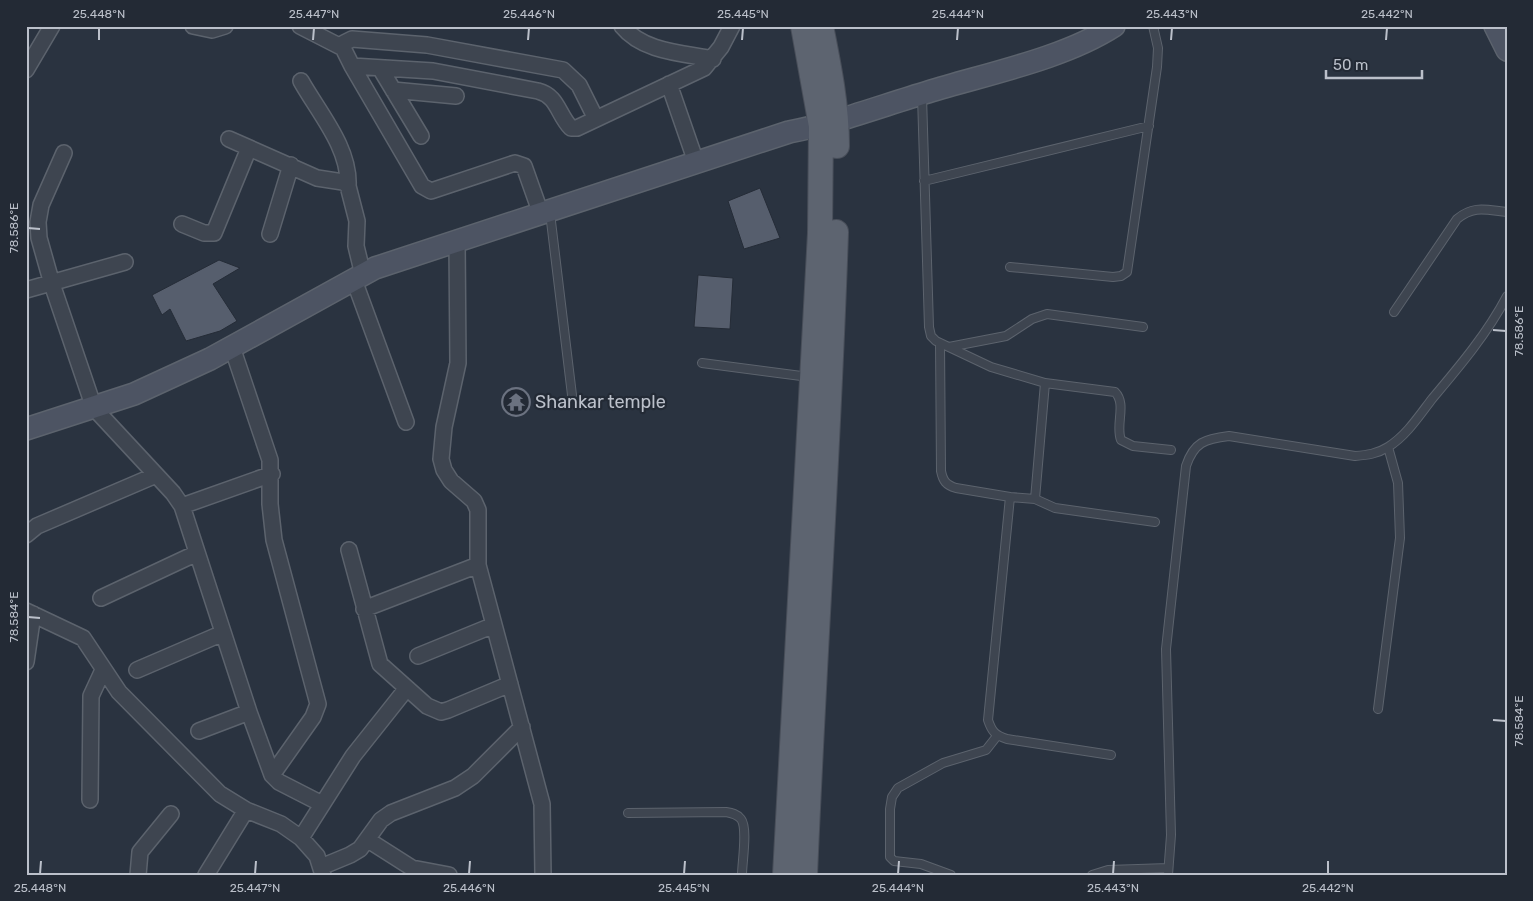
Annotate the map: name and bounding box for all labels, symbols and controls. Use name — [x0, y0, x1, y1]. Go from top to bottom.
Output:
text: 25.448°N — [73, 7, 125, 21]
text: 25.447°N — [289, 7, 339, 21]
text: 25.446°N — [503, 7, 555, 21]
text: 25.445°N — [717, 7, 769, 21]
text: 25.444°N — [932, 7, 984, 21]
text: 25.443°N — [1146, 7, 1198, 21]
text: 25.442°N — [1361, 7, 1413, 21]
scale bar — [1326, 48, 1422, 80]
text: 50 m — [1333, 56, 1368, 74]
text: 78.586°E — [7, 203, 21, 253]
text: 78.586°E — [1512, 306, 1526, 356]
temple icon: Shankar temple — [501, 387, 531, 417]
place label: Shankar temple — [535, 391, 666, 413]
text: 78.584°E — [7, 592, 21, 642]
text: 78.584°E — [1512, 696, 1526, 746]
text: 25.448°N — [14, 881, 66, 895]
text: 25.447°N — [230, 881, 280, 895]
text: 25.446°N — [443, 881, 495, 895]
text: 25.445°N — [658, 881, 710, 895]
text: 25.444°N — [872, 881, 924, 895]
text: 25.443°N — [1087, 881, 1139, 895]
text: 25.442°N — [1302, 881, 1354, 895]

